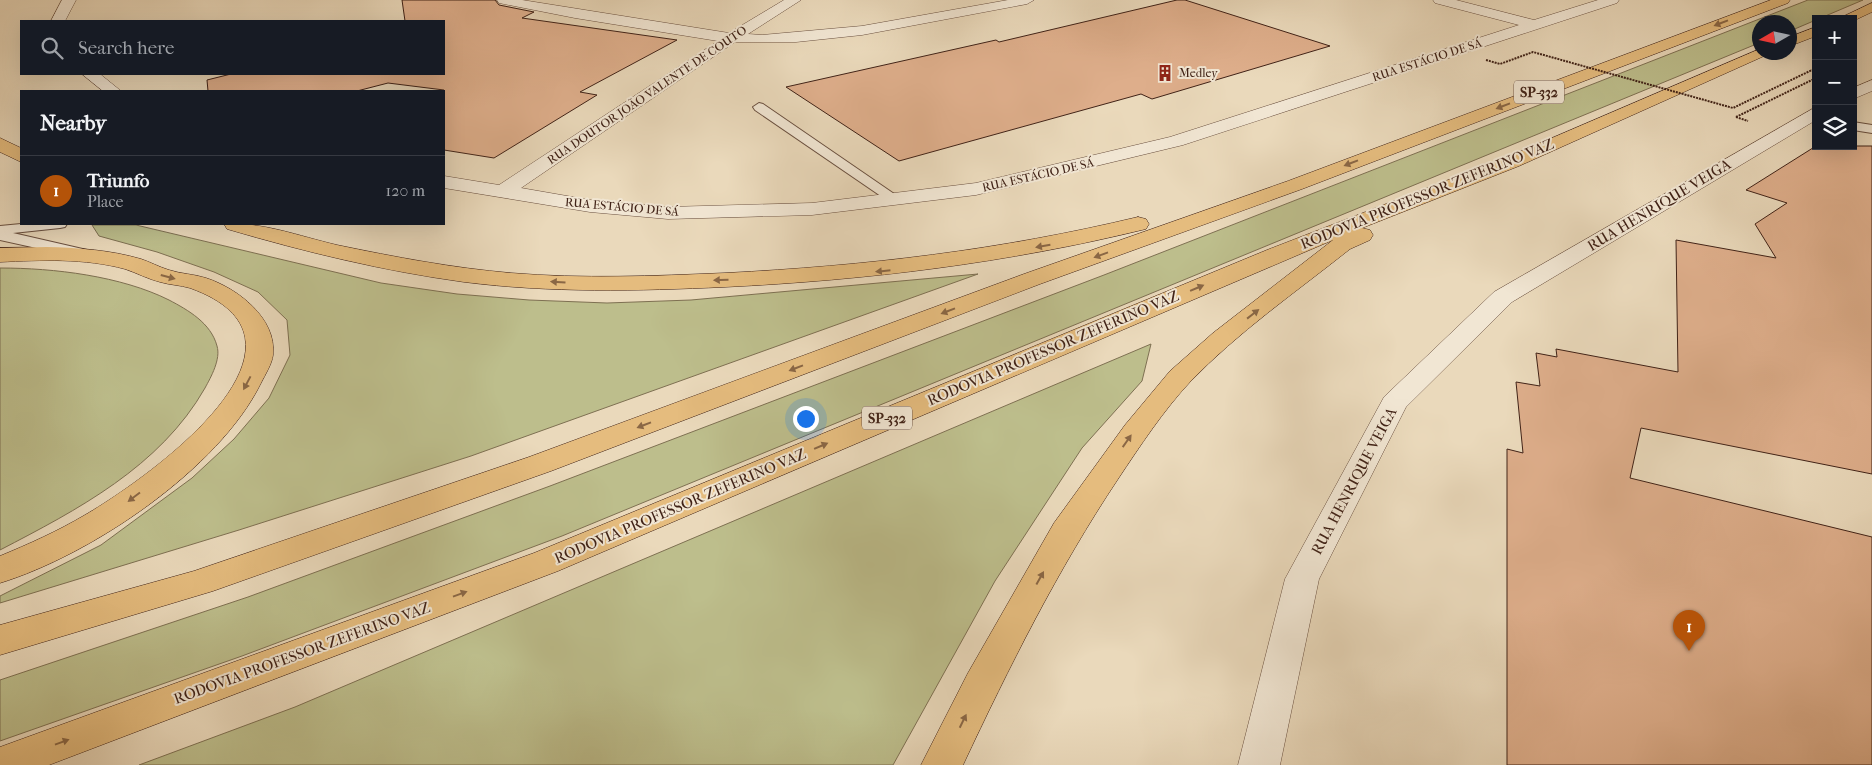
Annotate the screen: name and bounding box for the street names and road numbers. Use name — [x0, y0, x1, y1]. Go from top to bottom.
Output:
street label: RUA DOUTOR JOÃO VALENTE DE COUTO — [545, 23, 749, 167]
street label: RUA ESTÁCIO DE SÁ — [1370, 35, 1484, 84]
road number: SP-332 — [1514, 80, 1564, 104]
street label: RODOVIA PROFESSOR ZEFERINO VAZ — [1298, 135, 1556, 253]
street label: RUA ESTÁCIO DE SÁ — [980, 154, 1096, 195]
street label: RUA HENRIQUE VEIGA — [1584, 155, 1734, 255]
street label: RUA ESTÁCIO DE SÁ — [564, 194, 680, 219]
street label: RODOVIA PROFESSOR ZEFERINO VAZ — [924, 287, 1182, 409]
street label: RUA HENRIQUE VEIGA — [1307, 404, 1401, 558]
road number: SP-332 — [862, 406, 912, 429]
street label: RODOVIA PROFESSOR ZEFERINO VAZ — [551, 445, 809, 567]
street label: RODOVIA PROFESSOR ZEFERINO VAZ — [171, 598, 433, 708]

